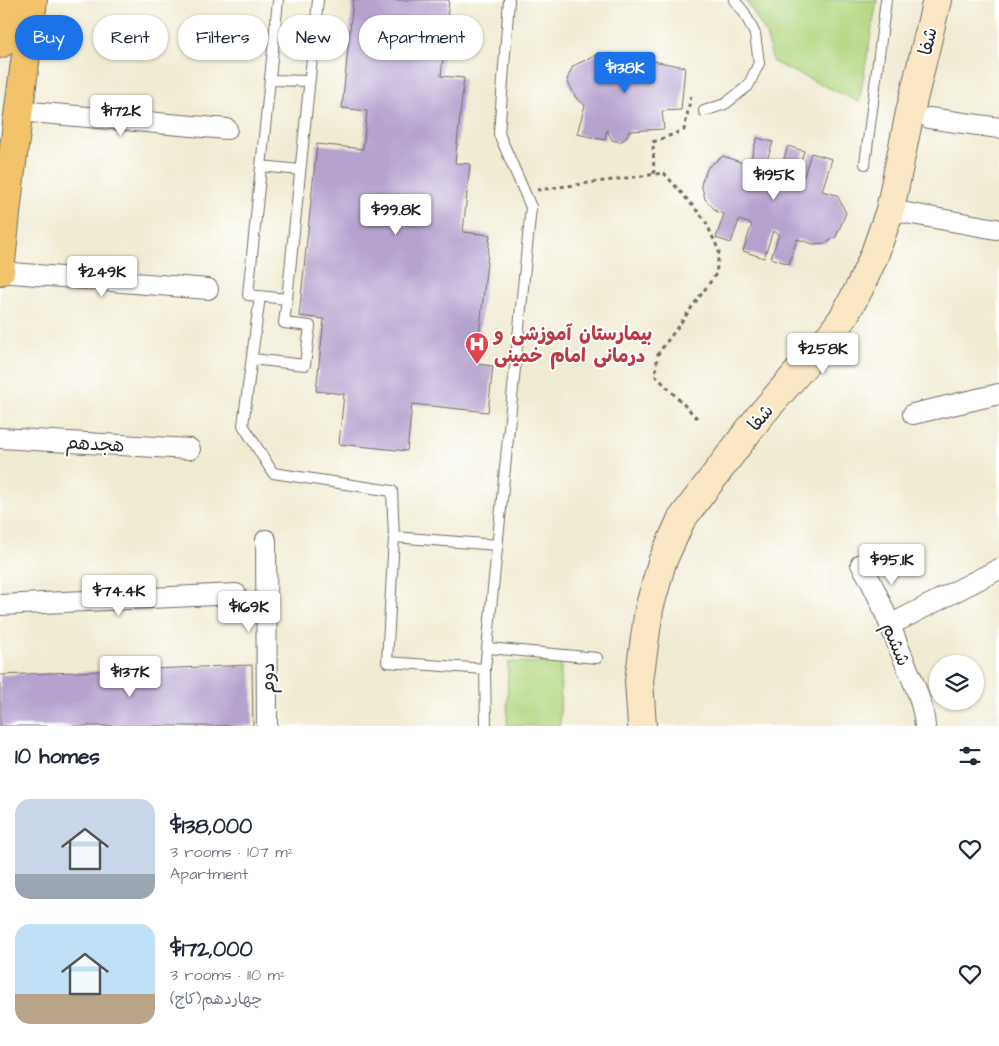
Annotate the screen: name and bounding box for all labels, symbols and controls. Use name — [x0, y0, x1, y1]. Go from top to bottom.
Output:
chip: Buy — [15, 15, 83, 60]
chip: Rent — [93, 15, 168, 60]
chip: Filters — [178, 15, 268, 60]
chip: New — [278, 15, 349, 60]
chip: Apartment — [359, 15, 483, 60]
street label: شفا — [912, 25, 945, 58]
pin: $138K — [590, 52, 660, 94]
text: $138K — [605, 57, 645, 79]
pin: $172K — [86, 94, 156, 137]
text: $172K — [101, 100, 141, 122]
pin: $195K — [739, 158, 809, 201]
text: $195K — [753, 164, 795, 186]
pin: $99.8K — [355, 194, 437, 236]
text: $99.8K — [371, 199, 421, 221]
pin: $249K — [67, 256, 137, 298]
text: $249K — [78, 261, 126, 283]
place label: بیمارستان آموزشی و درمانی امام خمینی — [492, 321, 652, 370]
hospital icon: بیمارستان آموزشی و درمانی امام خمینی — [464, 331, 490, 365]
pin: $258K — [788, 332, 858, 375]
text: $258K — [798, 338, 848, 360]
street label: شفا — [742, 399, 781, 437]
street label: هجدهم — [65, 429, 125, 460]
pin: $95.1K — [851, 544, 933, 586]
text: $95.1K — [870, 549, 914, 571]
pin: $74.4K — [78, 574, 160, 617]
text: $74.4K — [93, 580, 145, 602]
pin: $169K — [214, 590, 284, 633]
text: $169K — [229, 596, 269, 618]
street label: ششم — [875, 619, 917, 670]
map controls — [929, 655, 984, 710]
button: layers — [929, 655, 984, 710]
pin: $137K — [95, 656, 165, 698]
text: $137K — [111, 661, 149, 683]
street label: دوم — [255, 663, 282, 693]
text: 10 homes — [15, 742, 100, 771]
icon: filters — [956, 742, 984, 770]
text: $138,000 — [170, 812, 252, 841]
icon: home — [55, 819, 115, 879]
icon: heart — [956, 835, 984, 863]
text: 3 rooms · 107 m² — [170, 841, 294, 863]
text: Apartment — [170, 863, 248, 885]
text: $172,000 — [170, 935, 253, 964]
icon: home — [55, 944, 115, 1004]
icon: heart — [956, 960, 984, 988]
text: 3 rooms · 110 m² — [170, 964, 286, 986]
text: چهاردهم(کاج) — [170, 988, 262, 1010]

